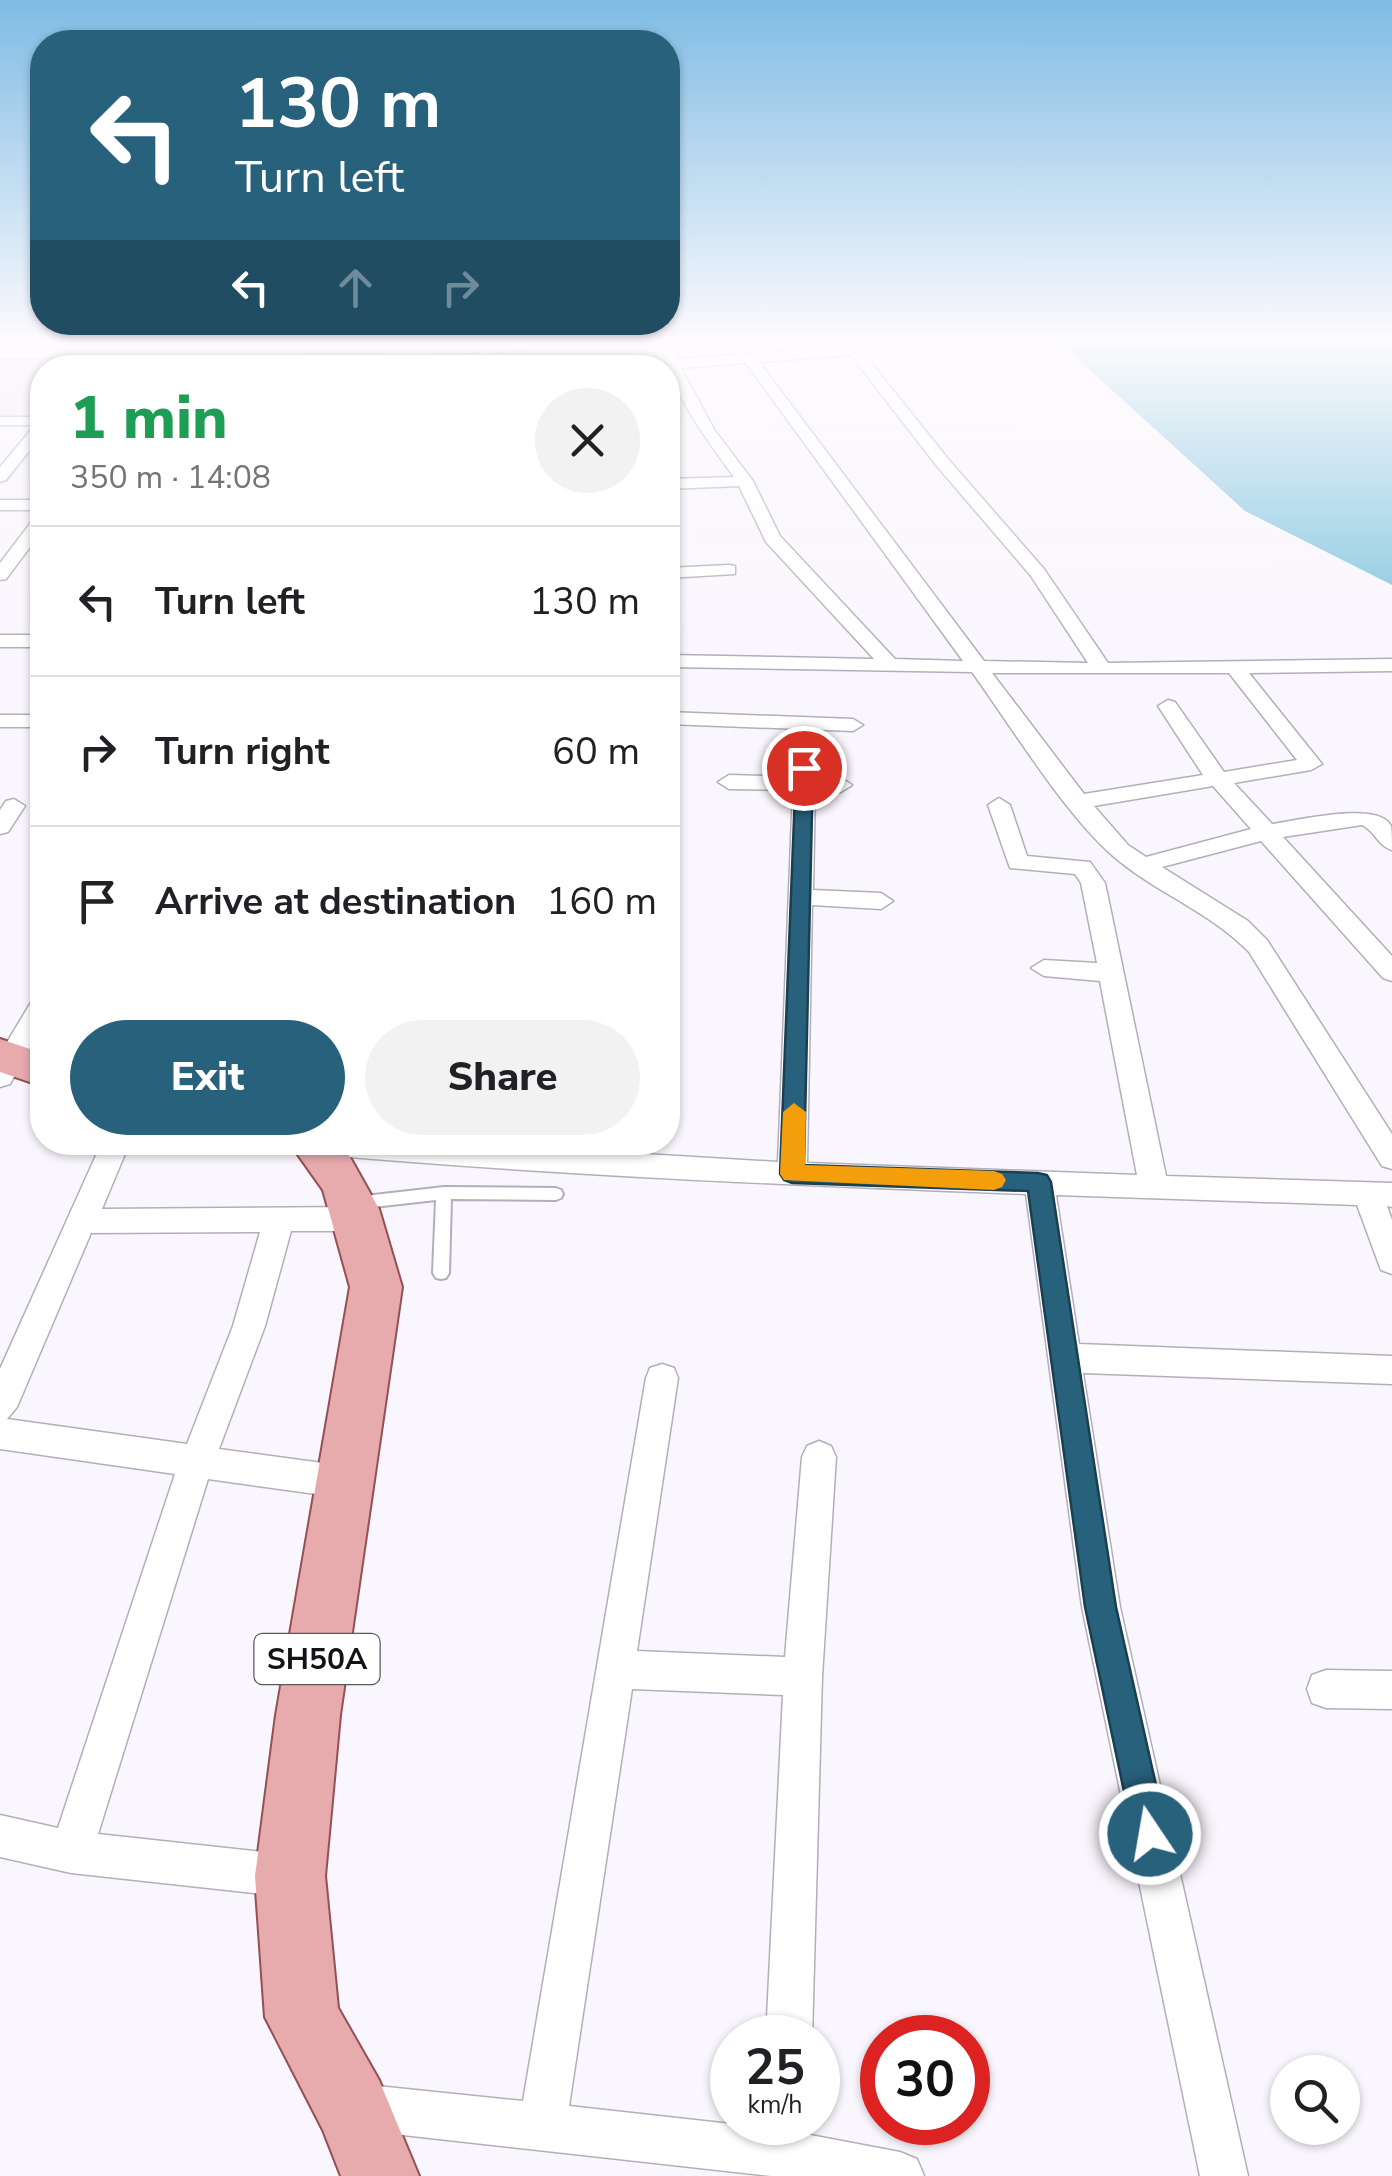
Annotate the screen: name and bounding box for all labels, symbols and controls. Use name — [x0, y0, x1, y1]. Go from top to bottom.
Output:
text: 130 m — [235, 56, 441, 152]
icon: left — [70, 70, 200, 200]
text: Turn left — [235, 147, 404, 208]
icon: left — [223, 260, 278, 315]
icon: ahead — [328, 260, 383, 315]
icon: right — [433, 260, 488, 315]
text: 1 min — [70, 377, 228, 459]
button: close — [535, 388, 640, 493]
text: 350 m · 14:08 — [70, 456, 271, 499]
icon: left — [70, 574, 125, 629]
text: Turn left — [155, 576, 305, 627]
text: 130 m — [529, 576, 640, 627]
icon: right — [70, 724, 125, 779]
text: Turn right — [155, 726, 330, 777]
text: 60 m — [552, 726, 640, 777]
pin — [762, 726, 847, 811]
icon: arrive — [777, 741, 832, 796]
icon: arrive — [70, 874, 125, 929]
text: Arrive at destination — [155, 876, 516, 927]
text: 160 m — [546, 876, 657, 927]
button: Exit — [70, 1020, 345, 1135]
button: Share — [365, 1020, 640, 1135]
road number: SH50A — [254, 1634, 380, 1684]
position arrow — [1098, 1782, 1202, 1886]
speed limit sign: 30 — [860, 2015, 990, 2145]
text: 25 — [745, 2033, 805, 2102]
map controls — [1270, 2055, 1360, 2145]
button: search — [1270, 2055, 1360, 2145]
text: km/h — [747, 2088, 803, 2122]

